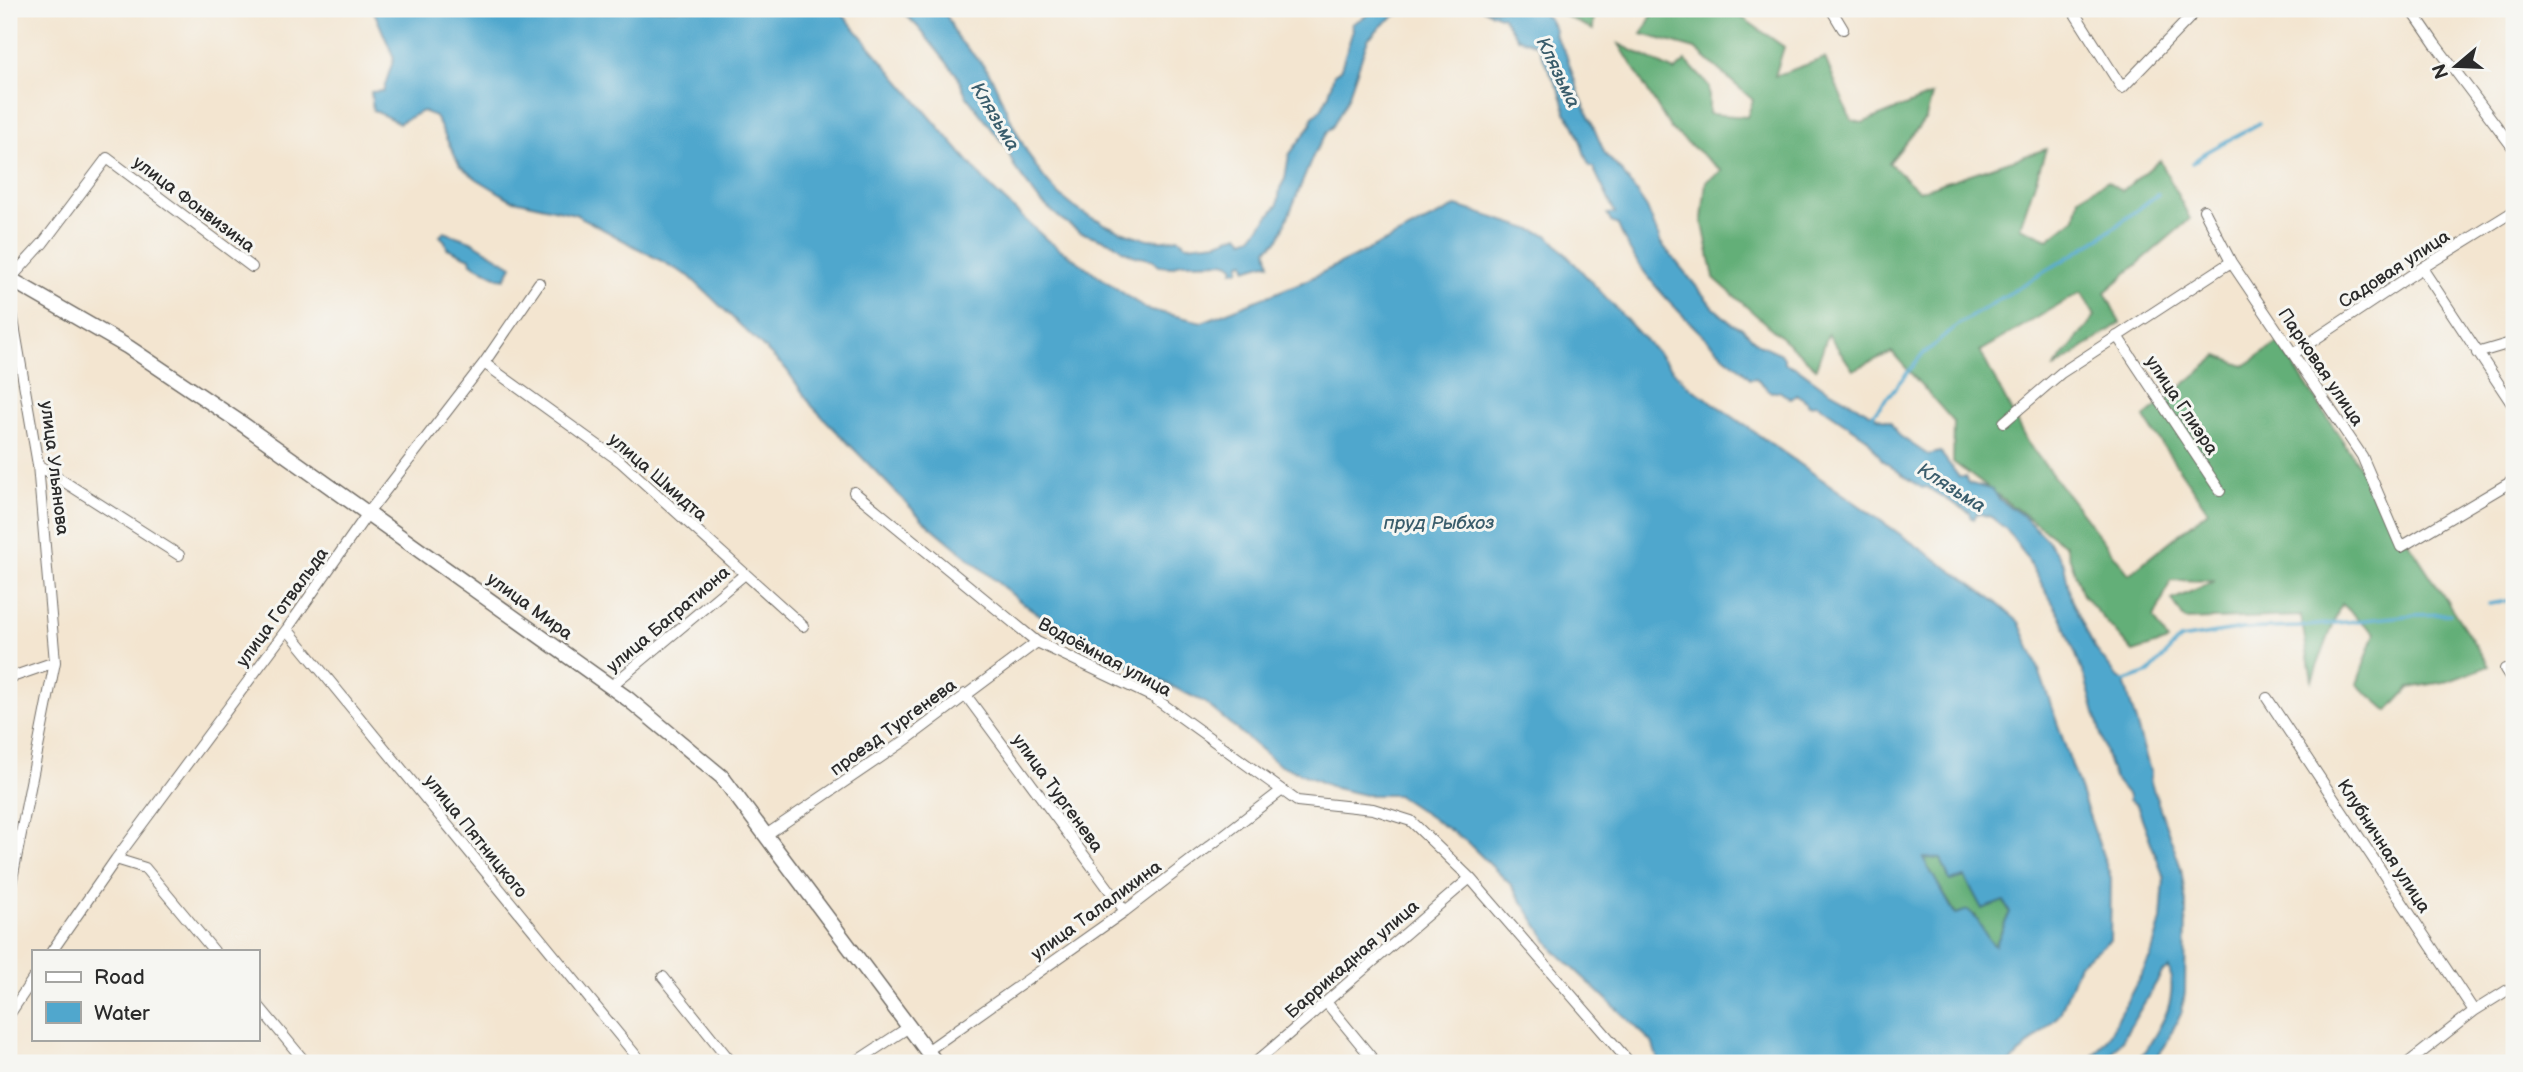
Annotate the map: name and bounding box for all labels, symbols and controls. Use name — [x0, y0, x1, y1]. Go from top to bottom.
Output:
north arrow — [2422, 32, 2492, 102]
water label: Клязьма — [1531, 33, 1585, 112]
text: N — [2428, 61, 2455, 82]
water label: Клязьма — [965, 78, 1024, 155]
street label: улица Фонвизина — [129, 152, 259, 257]
street label: Садовая улица — [2335, 226, 2454, 313]
street label: Парковая улица — [2273, 304, 2368, 431]
street label: улица Глиэра — [2141, 352, 2223, 459]
street label: улица Ульянова — [36, 400, 73, 537]
street label: улица Шмидта — [604, 429, 711, 526]
water label: Клязьма — [1913, 458, 1989, 518]
water label: пруд Рыбхоз — [1384, 512, 1494, 535]
street label: улица Готвальда — [232, 543, 333, 671]
street label: улица Багратиона — [602, 562, 734, 677]
street label: улица Мира — [483, 568, 577, 645]
street label: Водоёмная улица — [1035, 613, 1175, 702]
street label: проезд Тургенева — [826, 674, 961, 780]
street label: улица Тургенева — [1008, 730, 1108, 857]
street label: улица Пятницкого — [420, 771, 532, 902]
street label: Клубничная улица — [2333, 776, 2435, 917]
street label: улица Талалихина — [1027, 856, 1166, 965]
street label: Баррикадная улица — [1281, 896, 1424, 1023]
legend — [32, 950, 259, 1040]
text: Road — [94, 965, 145, 990]
text: Water — [94, 1001, 150, 1026]

